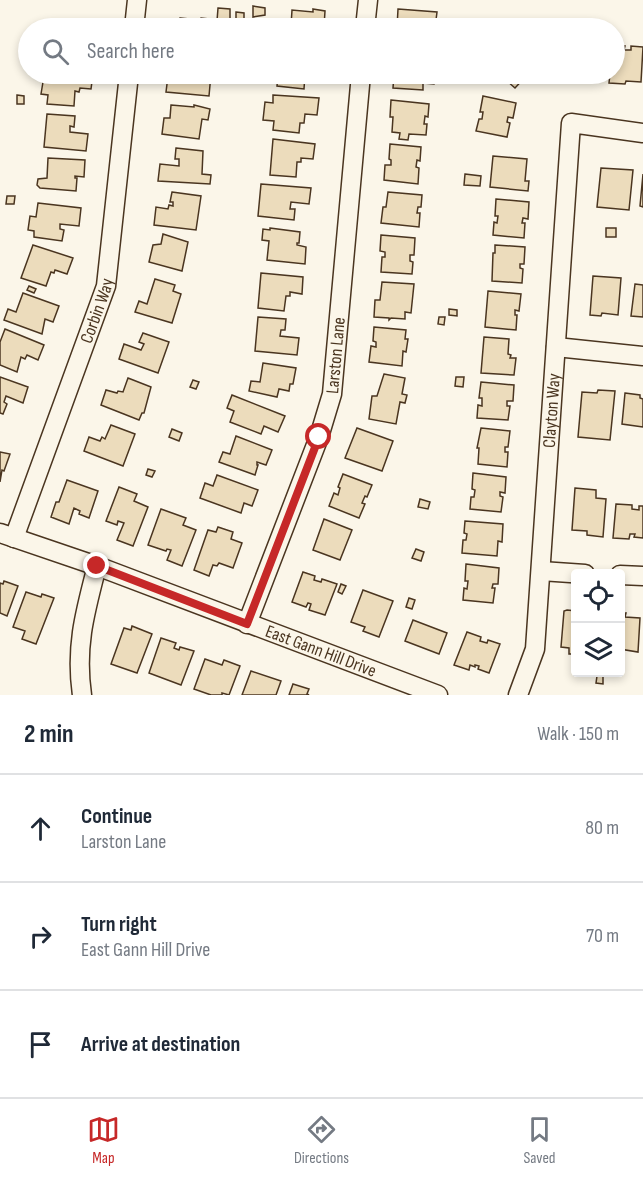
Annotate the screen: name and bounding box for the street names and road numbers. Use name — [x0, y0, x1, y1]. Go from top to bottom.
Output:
street label: Corbin Way — [76, 277, 117, 346]
street label: Larston Lane — [322, 316, 349, 395]
street label: Clayton Way — [538, 373, 564, 448]
street label: East Gann Hill Drive — [263, 620, 379, 681]

